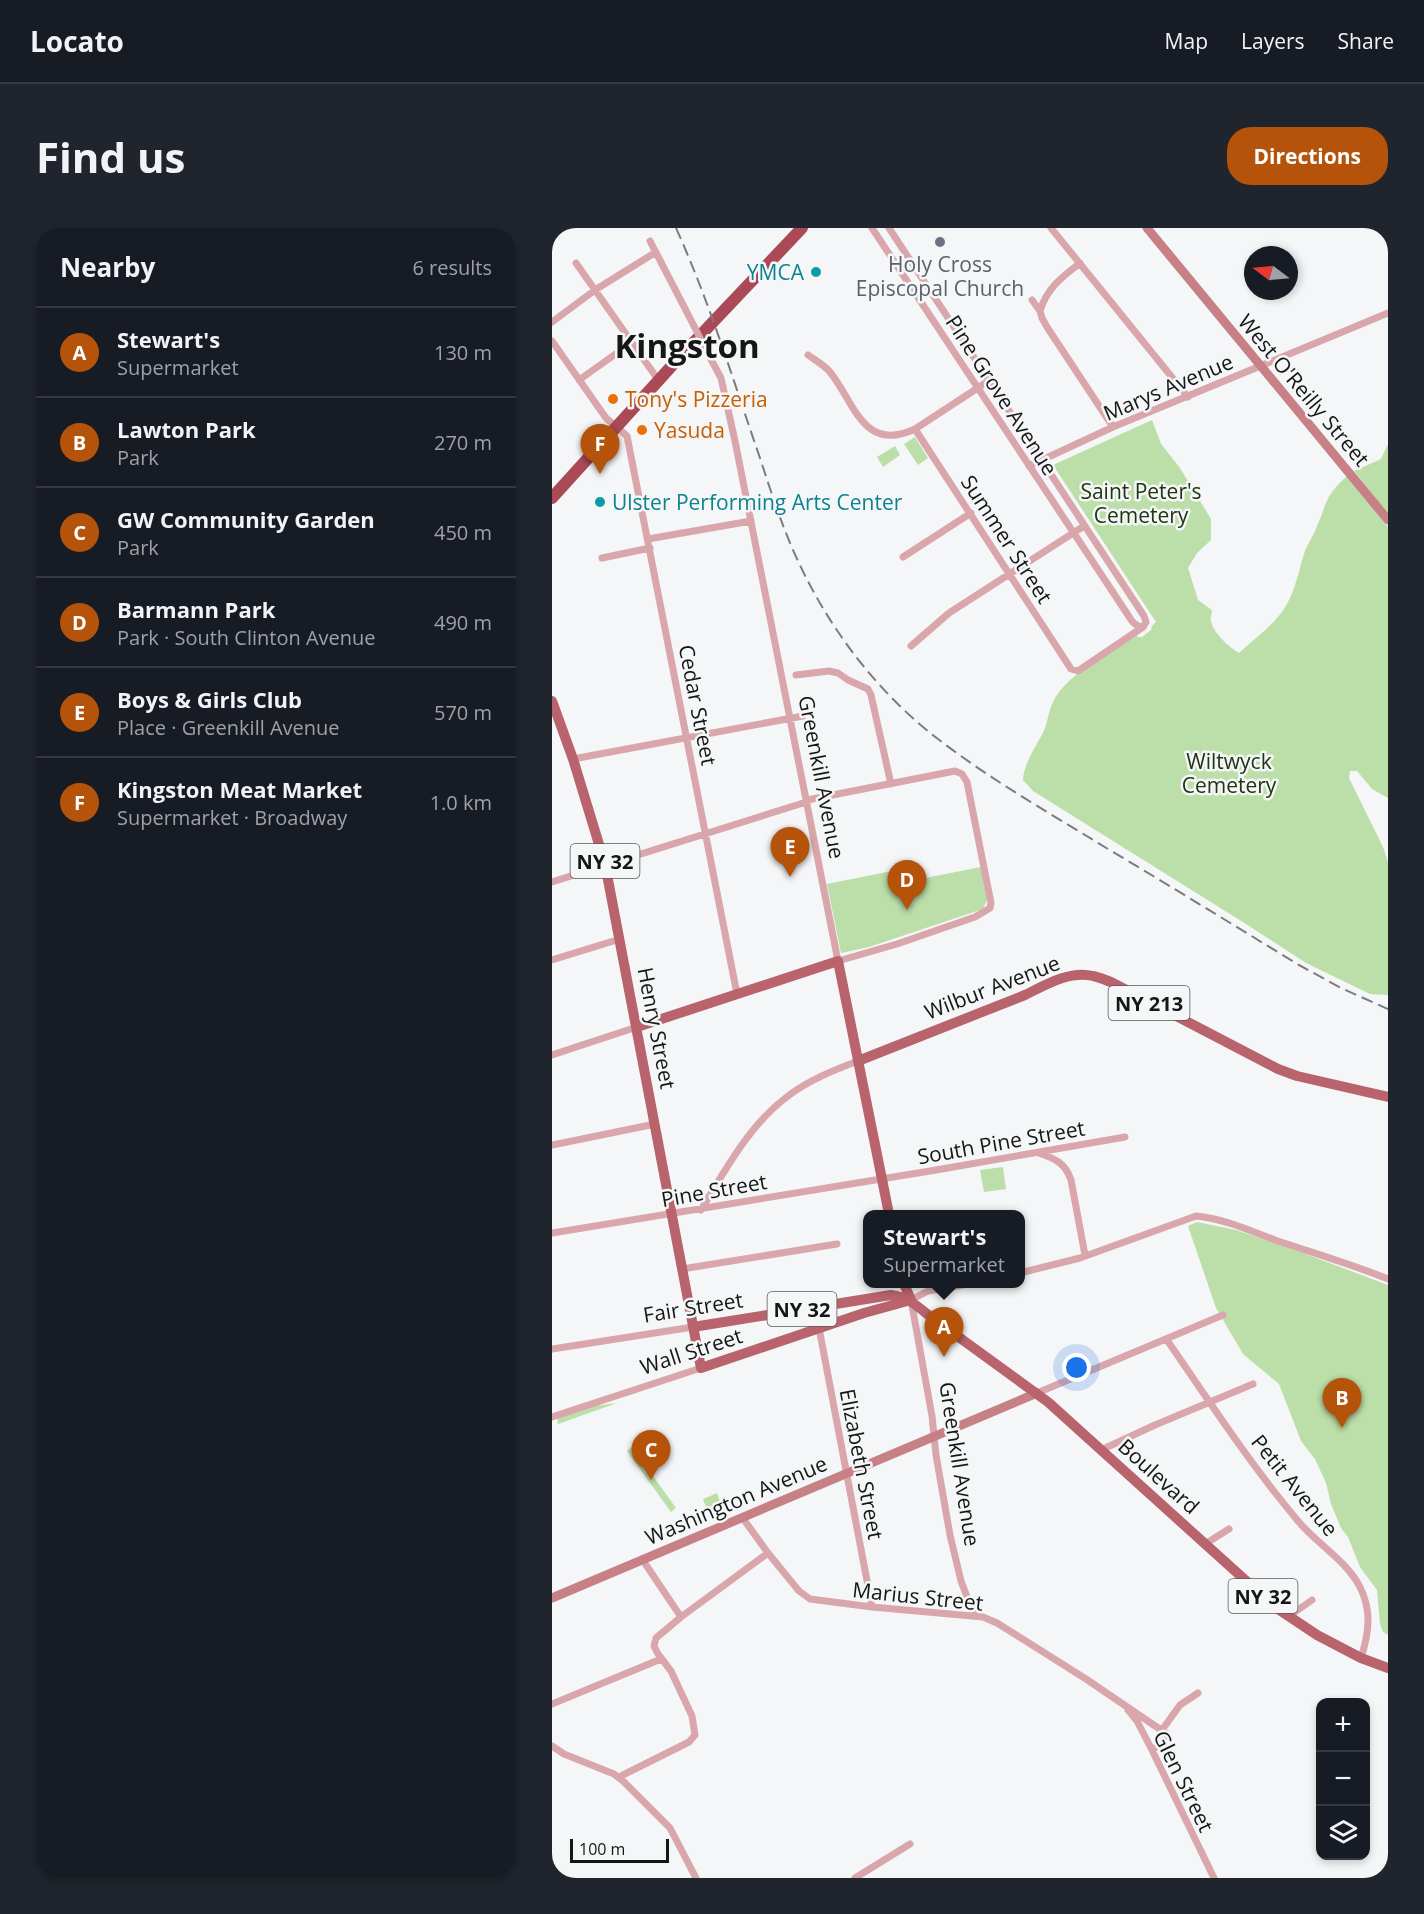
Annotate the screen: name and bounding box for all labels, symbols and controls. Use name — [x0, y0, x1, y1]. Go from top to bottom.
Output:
text: Locato — [30, 22, 124, 60]
text: Map — [1165, 27, 1208, 55]
text: Layers — [1241, 27, 1305, 55]
text: Share — [1338, 27, 1394, 55]
button: Directions — [1227, 127, 1388, 185]
text: Find us — [36, 128, 185, 185]
marker: Holy Cross Episcopal Church — [933, 235, 947, 249]
north arrow — [1244, 246, 1298, 300]
text: Nearby — [60, 249, 155, 285]
place label: Holy Cross Episcopal Church — [856, 250, 1024, 302]
text: 6 results — [412, 254, 492, 281]
place label: YMCA — [747, 258, 805, 286]
marker: YMCA — [809, 265, 823, 279]
street label: West O'Reilly Street — [1232, 308, 1376, 472]
street label: Pine Grove Avenue — [940, 310, 1064, 480]
district label: Kingston — [614, 323, 760, 368]
text: Stewart's — [117, 324, 220, 354]
text: A — [73, 339, 86, 366]
text: 130 m — [434, 339, 492, 366]
street label: Marys Avenue — [1099, 347, 1237, 427]
text: Supermarket — [117, 354, 239, 381]
place label: Tony's Pizzeria — [625, 385, 768, 413]
marker: Tony's Pizzeria — [606, 392, 620, 406]
text: Lawton Park — [117, 414, 256, 444]
place label: Yasuda — [654, 416, 725, 444]
marker: Yasuda — [635, 423, 649, 437]
pin: F — [580, 424, 620, 474]
text: B — [73, 429, 86, 456]
text: 270 m — [434, 429, 492, 456]
text: Park — [117, 444, 159, 471]
street label: Summer Street — [955, 469, 1059, 609]
park label: Saint Peter's Cemetery — [1080, 477, 1202, 529]
place label: Ulster Performing Arts Center — [612, 488, 903, 516]
marker: Ulster Performing Arts Center — [593, 495, 607, 509]
text: GW Community Garden — [117, 504, 375, 534]
text: C — [73, 519, 86, 546]
text: 450 m — [434, 519, 492, 546]
text: Park — [117, 534, 159, 561]
text: Barmann Park — [117, 594, 275, 624]
text: D — [72, 609, 87, 636]
text: 490 m — [434, 609, 492, 636]
text: Park · South Clinton Avenue — [117, 624, 376, 651]
street label: Cedar Street — [673, 642, 723, 768]
text: Boys & Girls Club — [117, 684, 302, 714]
street label: Greenkill Avenue — [792, 693, 852, 861]
text: E — [74, 699, 85, 726]
text: 570 m — [434, 699, 492, 726]
text: Place · Greenkill Avenue — [117, 714, 340, 741]
park label: Wiltwyck Cemetery — [1182, 747, 1277, 799]
text: Kingston Meat Market — [117, 774, 362, 804]
text: F — [74, 789, 85, 816]
text: 1.0 km — [430, 789, 492, 816]
text: Supermarket · Broadway — [117, 804, 347, 831]
pin: E — [770, 828, 810, 877]
road number: NY 32 — [571, 844, 640, 878]
pin: D — [888, 860, 926, 910]
street label: Wilbur Avenue — [920, 948, 1064, 1026]
street label: Henry Street — [631, 965, 683, 1091]
road number: NY 213 — [1108, 986, 1190, 1020]
street label: South Pine Street — [915, 1113, 1087, 1171]
street label: Pine Street — [659, 1167, 769, 1213]
popup — [863, 1210, 1025, 1288]
text: Stewart's — [883, 1221, 986, 1251]
text: Supermarket — [883, 1251, 1005, 1278]
street label: Fair Street — [641, 1285, 745, 1329]
road number: NY 32 — [768, 1292, 836, 1326]
pin: A — [924, 1308, 964, 1357]
street label: Wall Street — [636, 1321, 746, 1381]
your location — [1062, 1353, 1091, 1382]
pin: B — [1322, 1378, 1362, 1428]
street label: Greenkill Avenue — [933, 1380, 987, 1548]
street label: Elizabeth Street — [834, 1386, 890, 1542]
street label: Petit Avenue — [1245, 1428, 1345, 1542]
pin: C — [632, 1430, 670, 1480]
street label: Boulevard — [1113, 1432, 1205, 1520]
street label: Washington Avenue — [641, 1449, 831, 1551]
street label: Marius Street — [851, 1575, 985, 1617]
road number: NY 32 — [1228, 1579, 1298, 1613]
map controls — [1316, 1698, 1370, 1860]
button: + — [1316, 1698, 1370, 1752]
street label: Glen Street — [1147, 1726, 1221, 1836]
button: − — [1316, 1752, 1370, 1806]
button: layers — [1316, 1806, 1370, 1860]
scale bar — [570, 1836, 669, 1864]
text: 100 m — [579, 1838, 625, 1860]

